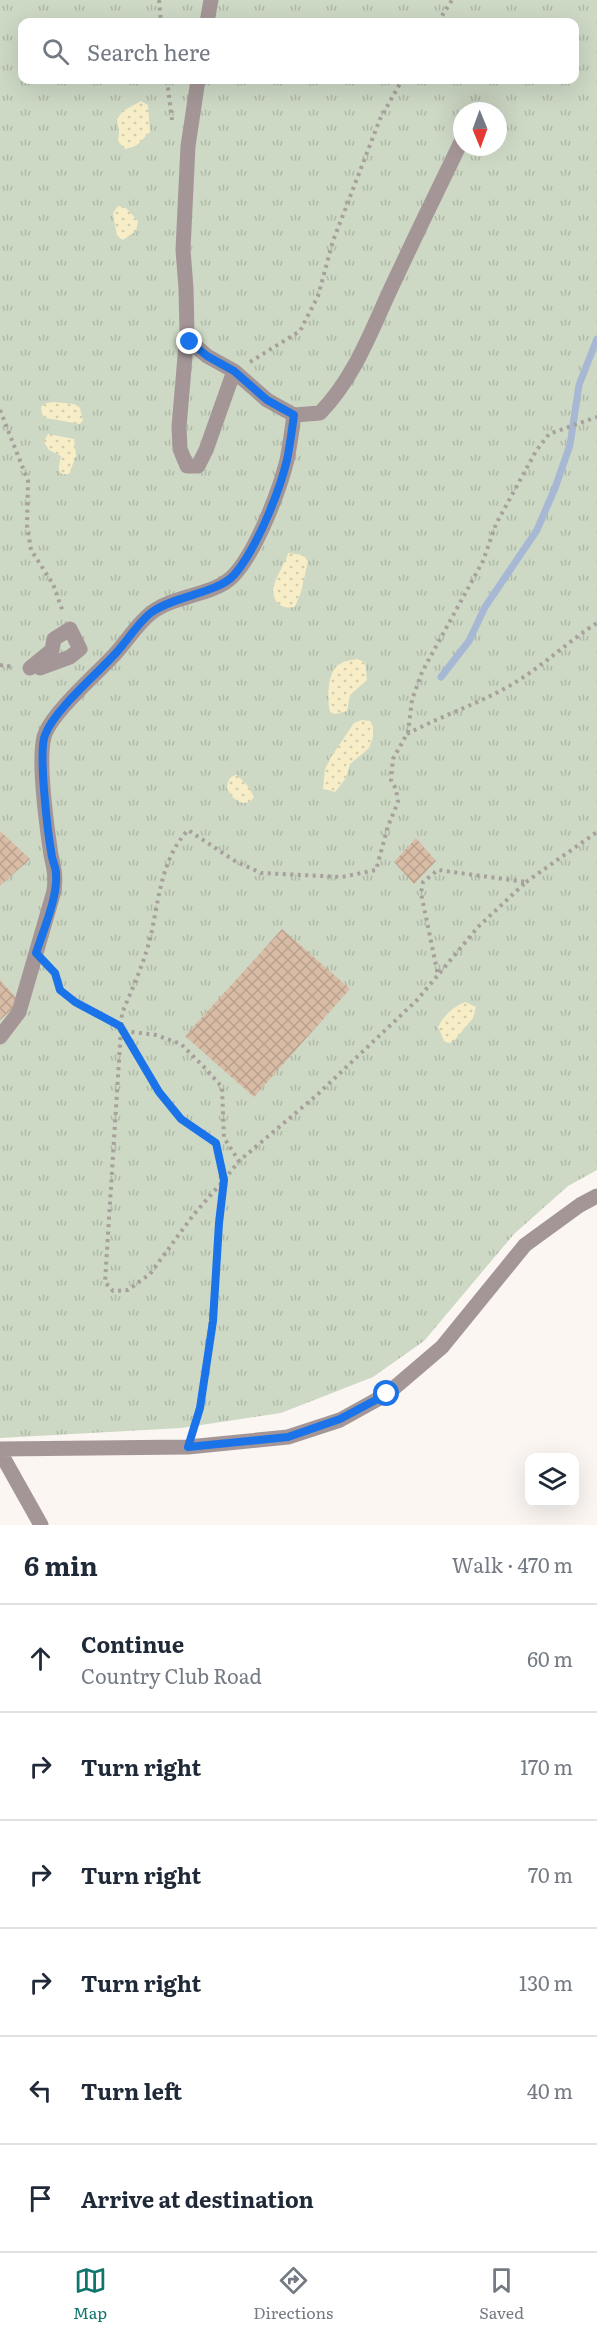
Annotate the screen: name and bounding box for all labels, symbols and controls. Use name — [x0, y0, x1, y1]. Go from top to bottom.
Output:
search box — [18, 18, 579, 84]
icon: search — [39, 35, 72, 68]
text: Search here — [87, 35, 210, 68]
north arrow — [453, 102, 507, 156]
route end — [176, 328, 202, 354]
route start — [373, 1380, 399, 1406]
map controls — [525, 1453, 579, 1507]
button: layers — [525, 1453, 579, 1507]
text: 6 min — [24, 1545, 98, 1584]
text: Walk · 470 m — [452, 1549, 573, 1579]
text: Continue — [81, 1627, 184, 1660]
icon: ahead — [24, 1642, 57, 1675]
text: 60 m — [527, 1643, 573, 1673]
text: Country Club Road — [81, 1660, 262, 1690]
icon: right — [24, 1750, 57, 1783]
text: Turn right — [81, 1750, 201, 1783]
text: 170 m — [520, 1751, 573, 1781]
icon: right — [24, 1858, 57, 1891]
text: Turn right — [81, 1858, 201, 1891]
text: 70 m — [528, 1859, 573, 1889]
icon: right — [24, 1966, 57, 1999]
text: Turn right — [81, 1966, 201, 1999]
text: 130 m — [519, 1967, 573, 1997]
icon: left — [24, 2074, 57, 2107]
text: Turn left — [81, 2074, 182, 2107]
text: 40 m — [527, 2075, 573, 2105]
icon: arrive — [24, 2182, 57, 2215]
text: Arrive at destination — [81, 2182, 314, 2215]
tab: Map — [73, 2264, 107, 2324]
tab: Directions — [253, 2264, 333, 2324]
tab: Saved — [479, 2264, 524, 2324]

